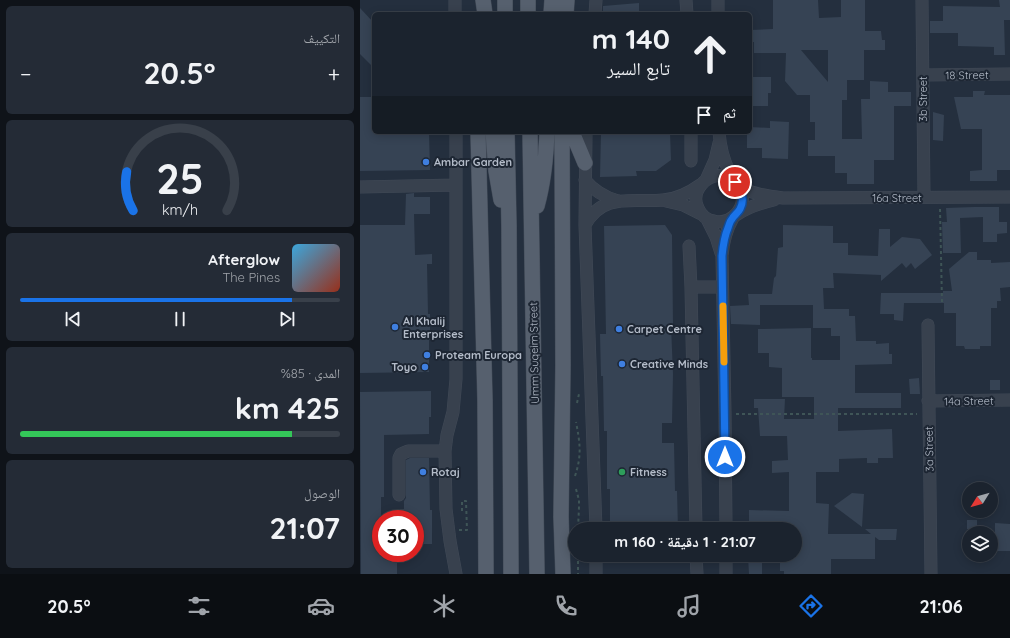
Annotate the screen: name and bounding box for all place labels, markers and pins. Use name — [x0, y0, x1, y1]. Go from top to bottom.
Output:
place label: Ambar Garden — [434, 155, 512, 169]
marker: Ambar Garden — [421, 157, 431, 167]
pin — [718, 165, 752, 199]
place label: Al Khalij Enterprises — [403, 314, 463, 341]
marker: Al Khalij Enterprises — [390, 322, 400, 332]
place label: Carpet Centre — [627, 322, 703, 336]
marker: Carpet Centre — [614, 324, 624, 334]
place label: Proteam Europa — [435, 348, 522, 362]
marker: Proteam Europa — [422, 350, 432, 360]
place label: Creative Minds — [630, 357, 708, 371]
marker: Creative Minds — [617, 359, 627, 369]
place label: Toyo — [391, 360, 417, 374]
marker: Toyo — [420, 362, 430, 372]
place label: Rotaj — [431, 465, 460, 479]
place label: Fitness — [630, 465, 667, 479]
marker: Rotaj — [418, 467, 428, 477]
marker: Fitness — [617, 467, 627, 477]

